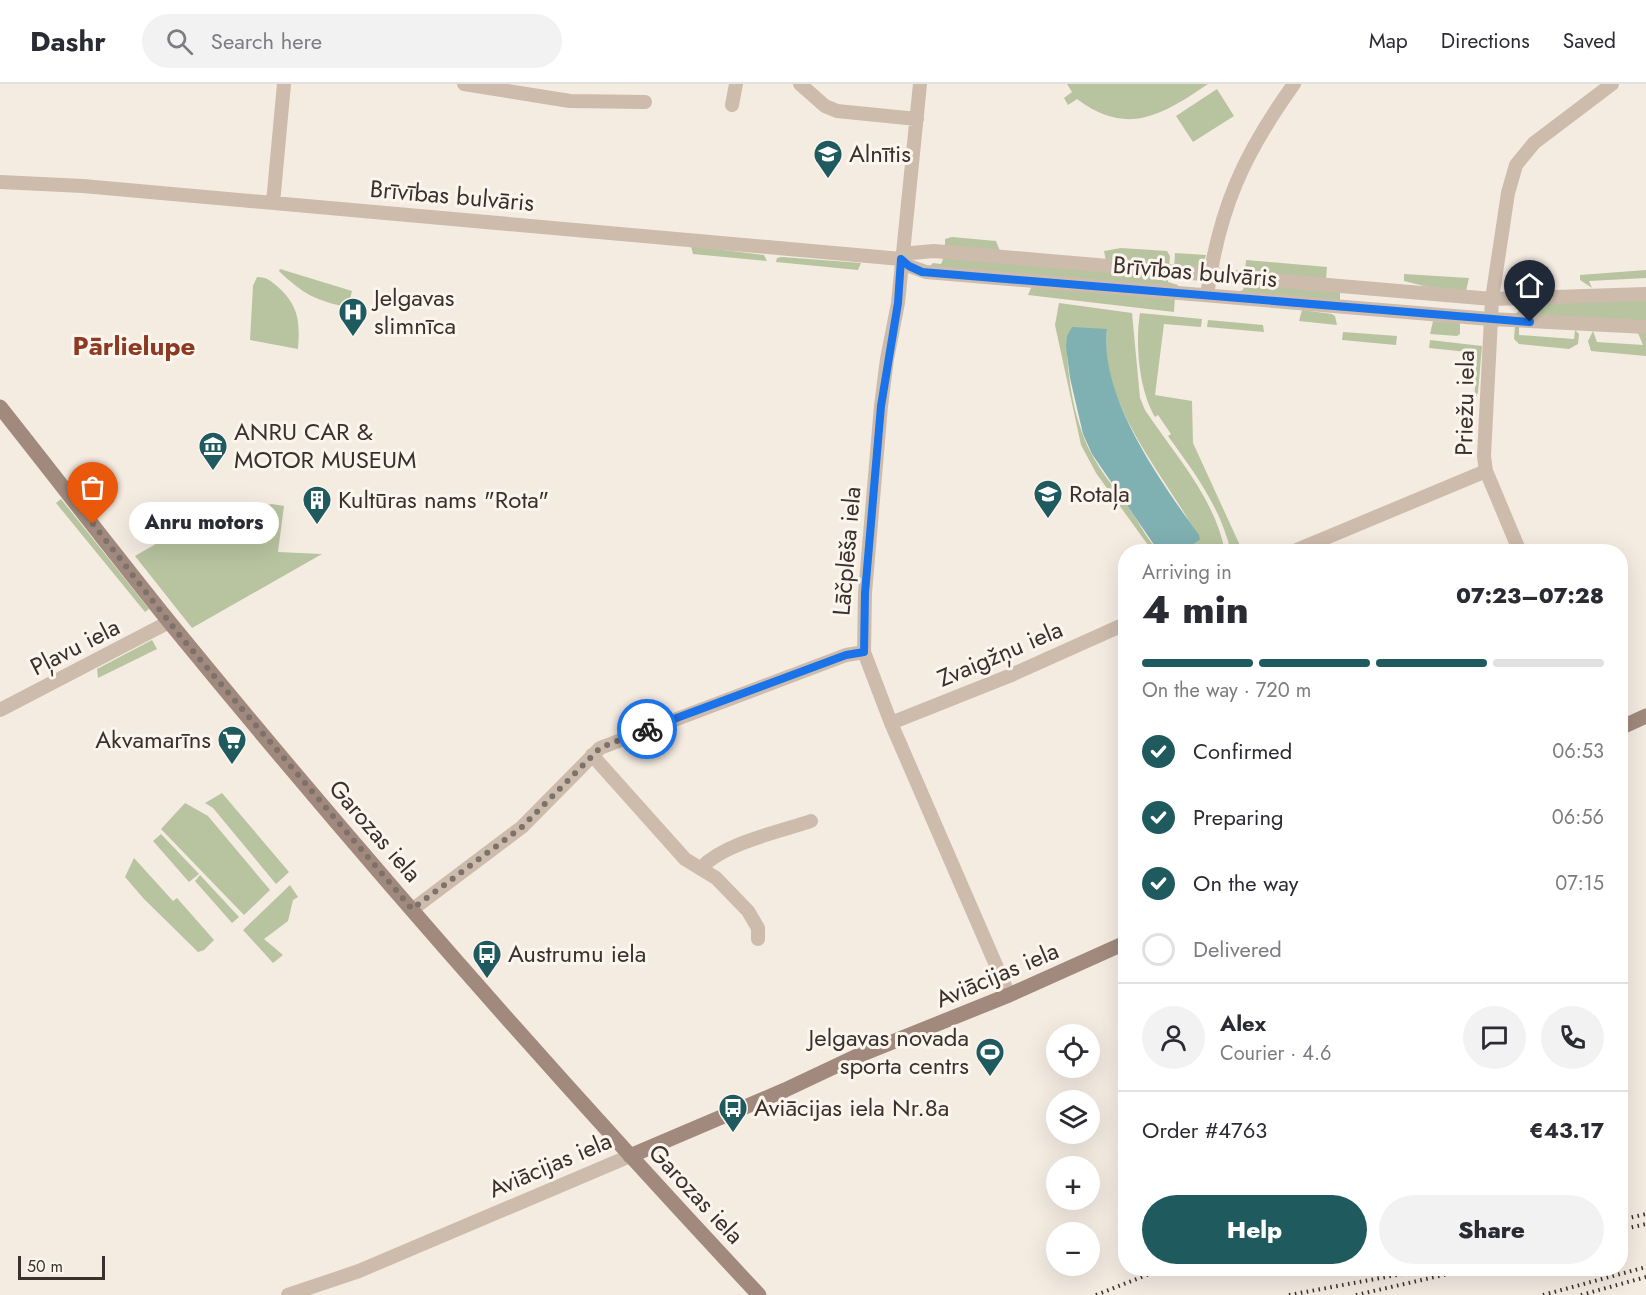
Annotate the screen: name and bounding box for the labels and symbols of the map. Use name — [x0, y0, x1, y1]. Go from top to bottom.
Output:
place label: Alnītis — [849, 136, 911, 171]
school or university icon: Alnītis — [812, 138, 844, 180]
street label: Brīvības bulvāris — [368, 171, 536, 220]
street label: Brīvības bulvāris — [1111, 247, 1279, 296]
pin — [1504, 260, 1555, 322]
place label: Jelgavas slimnīca — [371, 280, 456, 343]
hospital icon: Jelgavas slimnīca — [337, 296, 369, 338]
district label: Pārlielupe — [72, 327, 196, 365]
street label: Priežu iela — [1446, 350, 1483, 456]
place label: ANRU CAR & MOTOR MUSEUM — [234, 414, 417, 477]
museum icon: ANRU CAR & MOTOR MUSEUM — [197, 430, 229, 472]
pin — [67, 462, 118, 524]
place label: Rotaļa — [1069, 476, 1130, 511]
school or university icon: Rotaļa — [1032, 478, 1064, 520]
place label: Kultūras nams "Rota" — [338, 482, 549, 517]
building icon: Kultūras nams "Rota" — [301, 484, 333, 526]
street label: Lāčplēša iela — [823, 485, 870, 617]
callout: Anru motors — [129, 503, 279, 545]
street label: Pļavu iela — [24, 609, 126, 684]
street label: Zvaigžņu iela — [932, 611, 1068, 696]
courier — [617, 699, 677, 759]
place label: Akvamarīns — [95, 722, 211, 757]
supermarket icon: Akvamarīns — [216, 724, 248, 766]
street label: Garozas iela — [321, 772, 430, 890]
street label: Aviācijas iela — [930, 933, 1064, 1016]
place label: Austrumu iela — [508, 936, 646, 971]
bus stop icon: Austrumu iela — [471, 938, 503, 980]
place label: Jelgavas novada sporta centrs — [806, 1020, 969, 1083]
sports icon: Jelgavas novada sporta centrs — [974, 1036, 1006, 1078]
place label: Aviācijas iela Nr.8a — [754, 1090, 949, 1125]
bus stop icon: Aviācijas iela Nr.8a — [717, 1092, 749, 1134]
street label: Aviācijas iela — [483, 1123, 617, 1206]
street label: Garozas iela — [641, 1136, 752, 1252]
scale bar — [18, 1253, 105, 1280]

